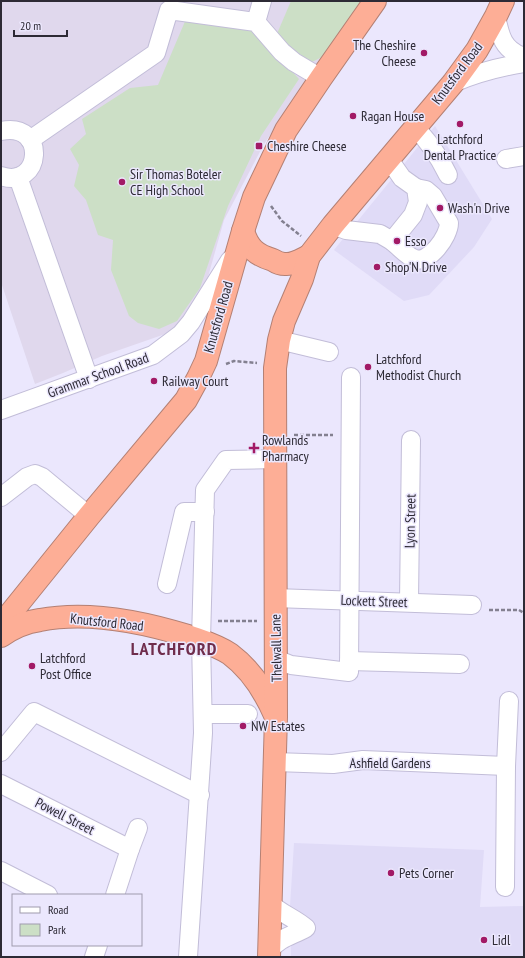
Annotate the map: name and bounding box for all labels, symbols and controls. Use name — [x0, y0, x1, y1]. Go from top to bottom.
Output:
scale bar — [14, 12, 67, 38]
text: 20 m — [20, 18, 41, 33]
place label: The Cheshire Cheese — [353, 36, 416, 70]
street label: Knutsford Road — [428, 38, 486, 108]
marker: The Cheshire Cheese — [419, 48, 429, 58]
place label: Ragan House — [361, 107, 424, 125]
marker: Ragan House — [348, 111, 358, 121]
marker: Latchford Dental Practice — [455, 119, 465, 129]
place label: Latchford Dental Practice — [424, 130, 497, 164]
place label: Cheshire Cheese — [267, 137, 347, 155]
marker: Cheshire Cheese — [254, 141, 264, 151]
place label: Sir Thomas Boteler CE High School — [130, 165, 222, 199]
marker: Sir Thomas Boteler CE High School — [117, 177, 127, 187]
place label: Wash'n Drive — [448, 199, 510, 217]
marker: Wash'n Drive — [435, 203, 445, 213]
place label: Esso — [405, 232, 427, 250]
marker: Esso — [392, 236, 402, 246]
place label: Shop'N Drive — [385, 258, 447, 276]
marker: Shop'N Drive — [372, 262, 382, 272]
street label: Knutsford Road — [199, 279, 237, 355]
street label: Grammar School Road — [45, 348, 151, 402]
place label: Latchford Methodist Church — [376, 350, 461, 384]
marker: Latchford Methodist Church — [363, 362, 373, 372]
place label: Railway Court — [162, 372, 229, 390]
marker: Railway Court — [149, 376, 159, 386]
place label: Rowlands Pharmacy — [262, 431, 309, 465]
marker: Rowlands Pharmacy — [249, 443, 259, 453]
street label: Lyon Street — [401, 494, 419, 548]
street label: Lockett Street — [340, 591, 408, 611]
street label: Knutsford Road — [69, 609, 145, 635]
street label: Thelwall Lane — [266, 614, 286, 682]
district label: LATCHFORD — [131, 637, 217, 660]
place label: Latchford Post Office — [40, 649, 92, 683]
marker: Latchford Post Office — [27, 661, 37, 671]
place label: NW Estates — [251, 717, 305, 735]
marker: NW Estates — [238, 721, 248, 731]
street label: Ashfield Gardens — [350, 754, 431, 772]
street label: Powell Street — [32, 793, 98, 839]
place label: Pets Corner — [399, 864, 454, 882]
marker: Pets Corner — [386, 868, 396, 878]
legend — [12, 894, 142, 946]
text: Road — [48, 902, 68, 917]
text: Park — [48, 922, 66, 937]
place label: Lidl — [492, 931, 511, 949]
marker: Lidl — [479, 935, 489, 945]

